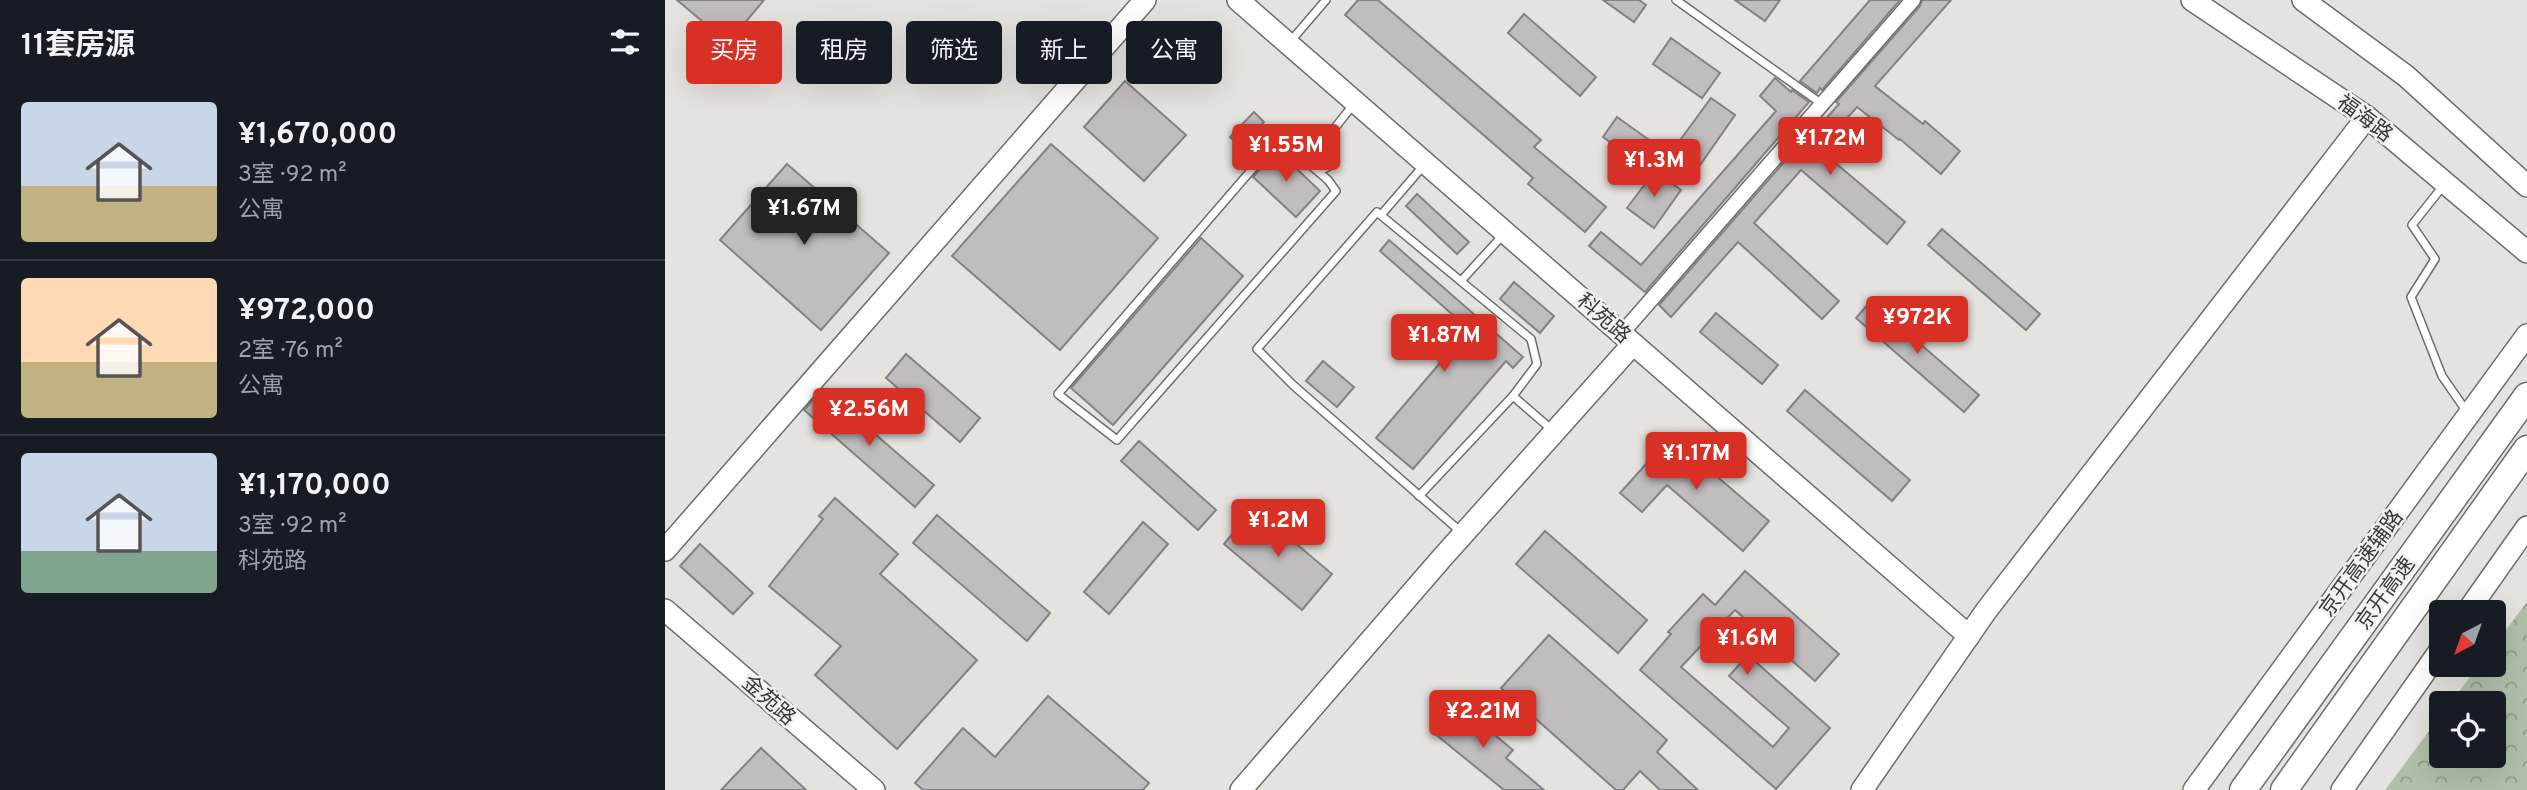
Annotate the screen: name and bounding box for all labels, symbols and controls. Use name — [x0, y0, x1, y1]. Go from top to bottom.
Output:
chip: 买房 — [686, 21, 782, 84]
chip: 租房 — [796, 21, 892, 84]
chip: 筛选 — [906, 21, 1002, 84]
chip: 新上 — [1016, 21, 1112, 84]
chip: 公寓 — [1126, 21, 1222, 84]
icon: filters — [606, 23, 644, 61]
text: 11套房源 — [21, 28, 135, 65]
street label: 福海路 — [2331, 89, 2397, 149]
text: ¥1,670,000 — [238, 117, 397, 154]
pin: ¥1.72M — [1773, 118, 1887, 177]
pin: ¥1.55M — [1229, 124, 1343, 184]
text: ¥1.72M — [1794, 125, 1866, 154]
icon: home — [77, 130, 161, 214]
text: ¥1.55M — [1248, 132, 1324, 161]
pin: ¥1.3M — [1605, 140, 1703, 199]
text: ¥1.3M — [1623, 147, 1685, 176]
text: 3室 · 92 m² — [238, 161, 347, 190]
pin: ¥1.67M — [747, 188, 861, 247]
text: ¥1.67M — [767, 195, 841, 224]
text: 公寓 — [238, 197, 284, 226]
street label: 科苑路 — [1570, 288, 1636, 350]
text: ¥972,000 — [238, 293, 375, 330]
pin: ¥972K — [1868, 296, 1966, 356]
text: ¥972K — [1882, 304, 1952, 333]
icon: home — [77, 306, 161, 390]
pin: ¥1.87M — [1387, 314, 1501, 374]
text: ¥1.87M — [1407, 322, 1481, 351]
text: 2室 · 76 m² — [238, 337, 343, 366]
text: 公寓 — [238, 373, 284, 402]
pin: ¥2.56M — [812, 388, 926, 448]
text: ¥2.56M — [829, 396, 909, 425]
pin: ¥1.17M — [1639, 433, 1753, 492]
text: ¥1.17M — [1662, 440, 1730, 469]
text: ¥1,170,000 — [238, 468, 391, 505]
icon: home — [77, 481, 161, 565]
pin: ¥1.2M — [1229, 500, 1327, 559]
street label: 京开高速辅路 — [2314, 505, 2408, 621]
text: ¥1.2M — [1247, 507, 1309, 536]
text: 3室 · 92 m² — [238, 512, 347, 541]
text: 科苑路 — [238, 548, 307, 577]
street label: 京开高速 — [2350, 552, 2420, 634]
north arrow — [2429, 600, 2506, 677]
map controls — [2429, 600, 2506, 768]
pin: ¥1.6M — [1698, 618, 1796, 677]
text: ¥1.6M — [1716, 625, 1778, 654]
street label: 金苑路 — [735, 670, 801, 732]
pin: ¥2.21M — [1426, 690, 1540, 750]
button: locate — [2429, 691, 2506, 768]
text: ¥2.21M — [1445, 698, 1521, 727]

